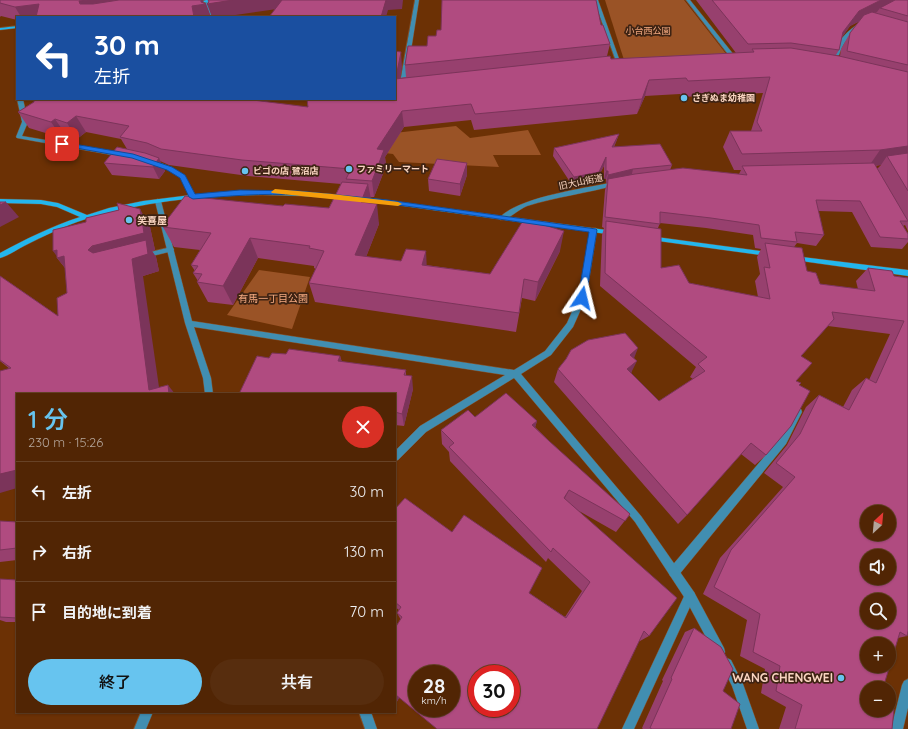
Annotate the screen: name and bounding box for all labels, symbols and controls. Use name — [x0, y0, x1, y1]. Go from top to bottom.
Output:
park label: 小台西公園 — [625, 25, 671, 36]
text: 30 m — [94, 27, 160, 62]
icon: left — [28, 32, 80, 84]
text: 左折 — [94, 65, 130, 88]
place label: さぎぬま幼稚園 — [692, 92, 755, 103]
marker: さぎぬま幼稚園 — [679, 93, 689, 103]
pin — [45, 127, 79, 161]
icon: arrive — [51, 133, 73, 155]
place label: ファミリーマート — [357, 163, 429, 174]
marker: ファミリーマート — [344, 164, 354, 174]
place label: ビゴの店 鷺沼店 — [253, 165, 319, 176]
marker: ビゴの店 鷺沼店 — [240, 166, 250, 176]
street label: 旧大山街道 — [558, 171, 604, 192]
place label: 笑喜屋 — [137, 214, 167, 227]
marker: 笑喜屋 — [124, 215, 134, 225]
position arrow — [561, 277, 603, 319]
park label: 有馬一丁目公園 — [238, 292, 308, 305]
text: 1 分 — [28, 404, 68, 434]
button: close — [342, 406, 384, 448]
text: 230 m · 15:26 — [28, 434, 103, 450]
icon: left — [28, 481, 50, 503]
text: 30 m — [349, 482, 384, 501]
text: 左折 — [62, 483, 92, 502]
north arrow — [860, 505, 896, 541]
map controls — [860, 505, 896, 717]
icon: right — [28, 541, 50, 563]
text: 130 m — [344, 542, 384, 561]
text: 右折 — [62, 543, 92, 562]
button: sound — [860, 549, 896, 585]
button: search — [860, 593, 896, 629]
icon: arrive — [28, 601, 50, 623]
text: 70 m — [350, 602, 384, 621]
text: 目的地に到着 — [62, 603, 152, 622]
button: + — [860, 637, 896, 673]
button: 終了 — [28, 659, 202, 705]
button: 共有 — [210, 659, 384, 705]
speed limit sign: 30 — [468, 665, 520, 717]
place label: WANG CHENGWEI — [732, 670, 833, 685]
text: 28 — [423, 673, 445, 698]
marker: WANG CHENGWEI — [836, 673, 846, 683]
button: − — [860, 681, 896, 717]
text: km/h — [421, 694, 447, 707]

